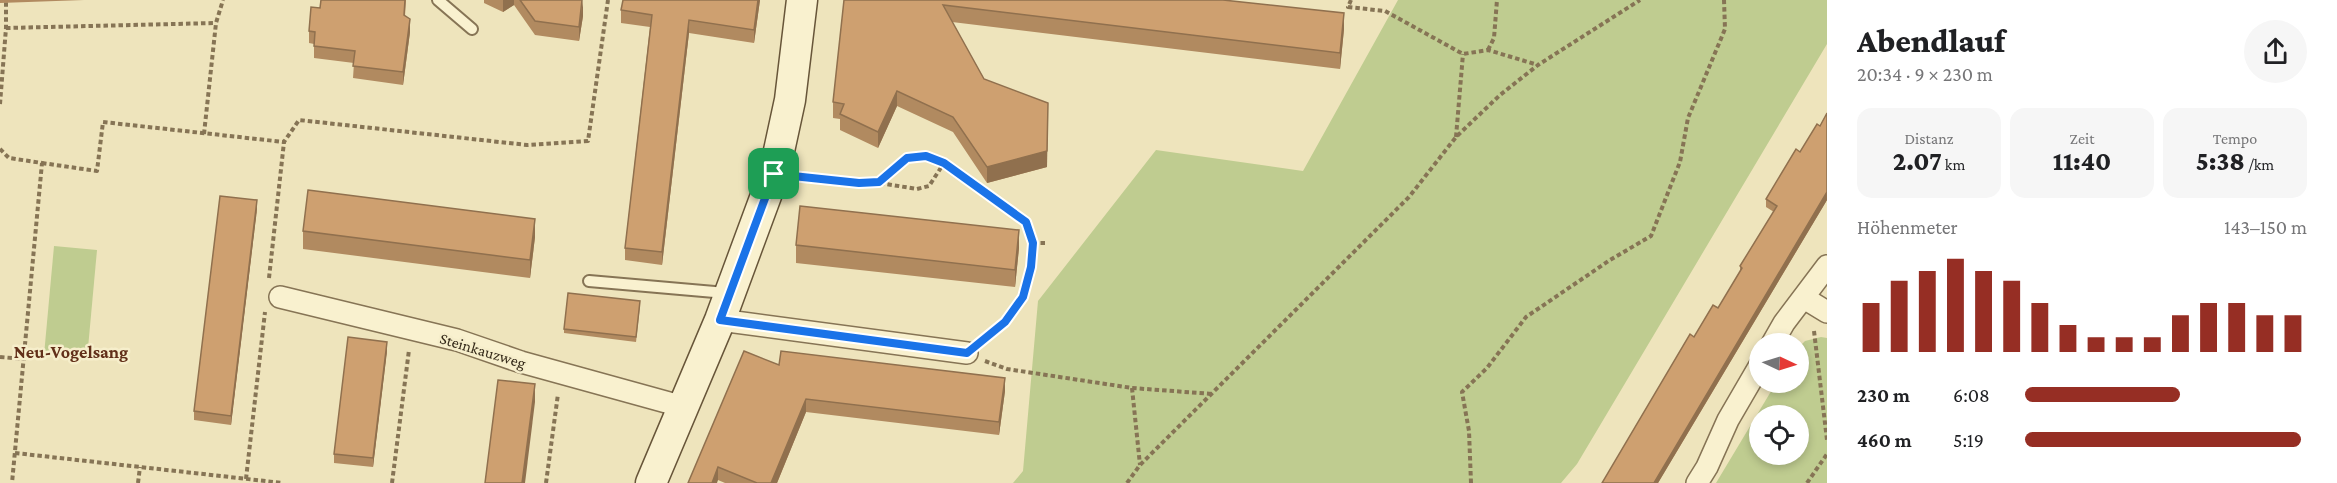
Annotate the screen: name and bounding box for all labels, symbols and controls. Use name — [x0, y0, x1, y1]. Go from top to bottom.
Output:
button: share — [2244, 20, 2307, 83]
text: Abendlauf — [1857, 22, 2005, 59]
text: 20:34 · 9 × 230 m — [1857, 63, 1993, 85]
text: Distanz — [1904, 130, 1954, 147]
text: Zeit — [2070, 130, 2094, 147]
text: Tempo — [2213, 130, 2257, 147]
text: 2.07 — [1893, 147, 1942, 176]
text: 11:40 — [2053, 147, 2111, 176]
text: 5:38 — [2196, 147, 2245, 176]
pin — [748, 148, 799, 199]
text: km — [1942, 156, 1965, 173]
text: /km — [2245, 156, 2274, 173]
icon: arrive — [757, 157, 790, 190]
text: Höhenmeter — [1857, 216, 1958, 238]
text: 143–150 m — [2224, 216, 2307, 238]
street label: Steinkauzweg — [438, 329, 528, 373]
north arrow — [1749, 333, 1809, 393]
map controls — [1749, 333, 1809, 465]
district label: Neu-Vogelsang — [14, 342, 128, 362]
text: 230 m — [1857, 384, 1910, 406]
text: 6:08 — [1953, 384, 1990, 406]
button: locate — [1749, 405, 1809, 465]
text: 460 m — [1857, 429, 1912, 451]
text: 5:19 — [1953, 429, 1984, 451]

